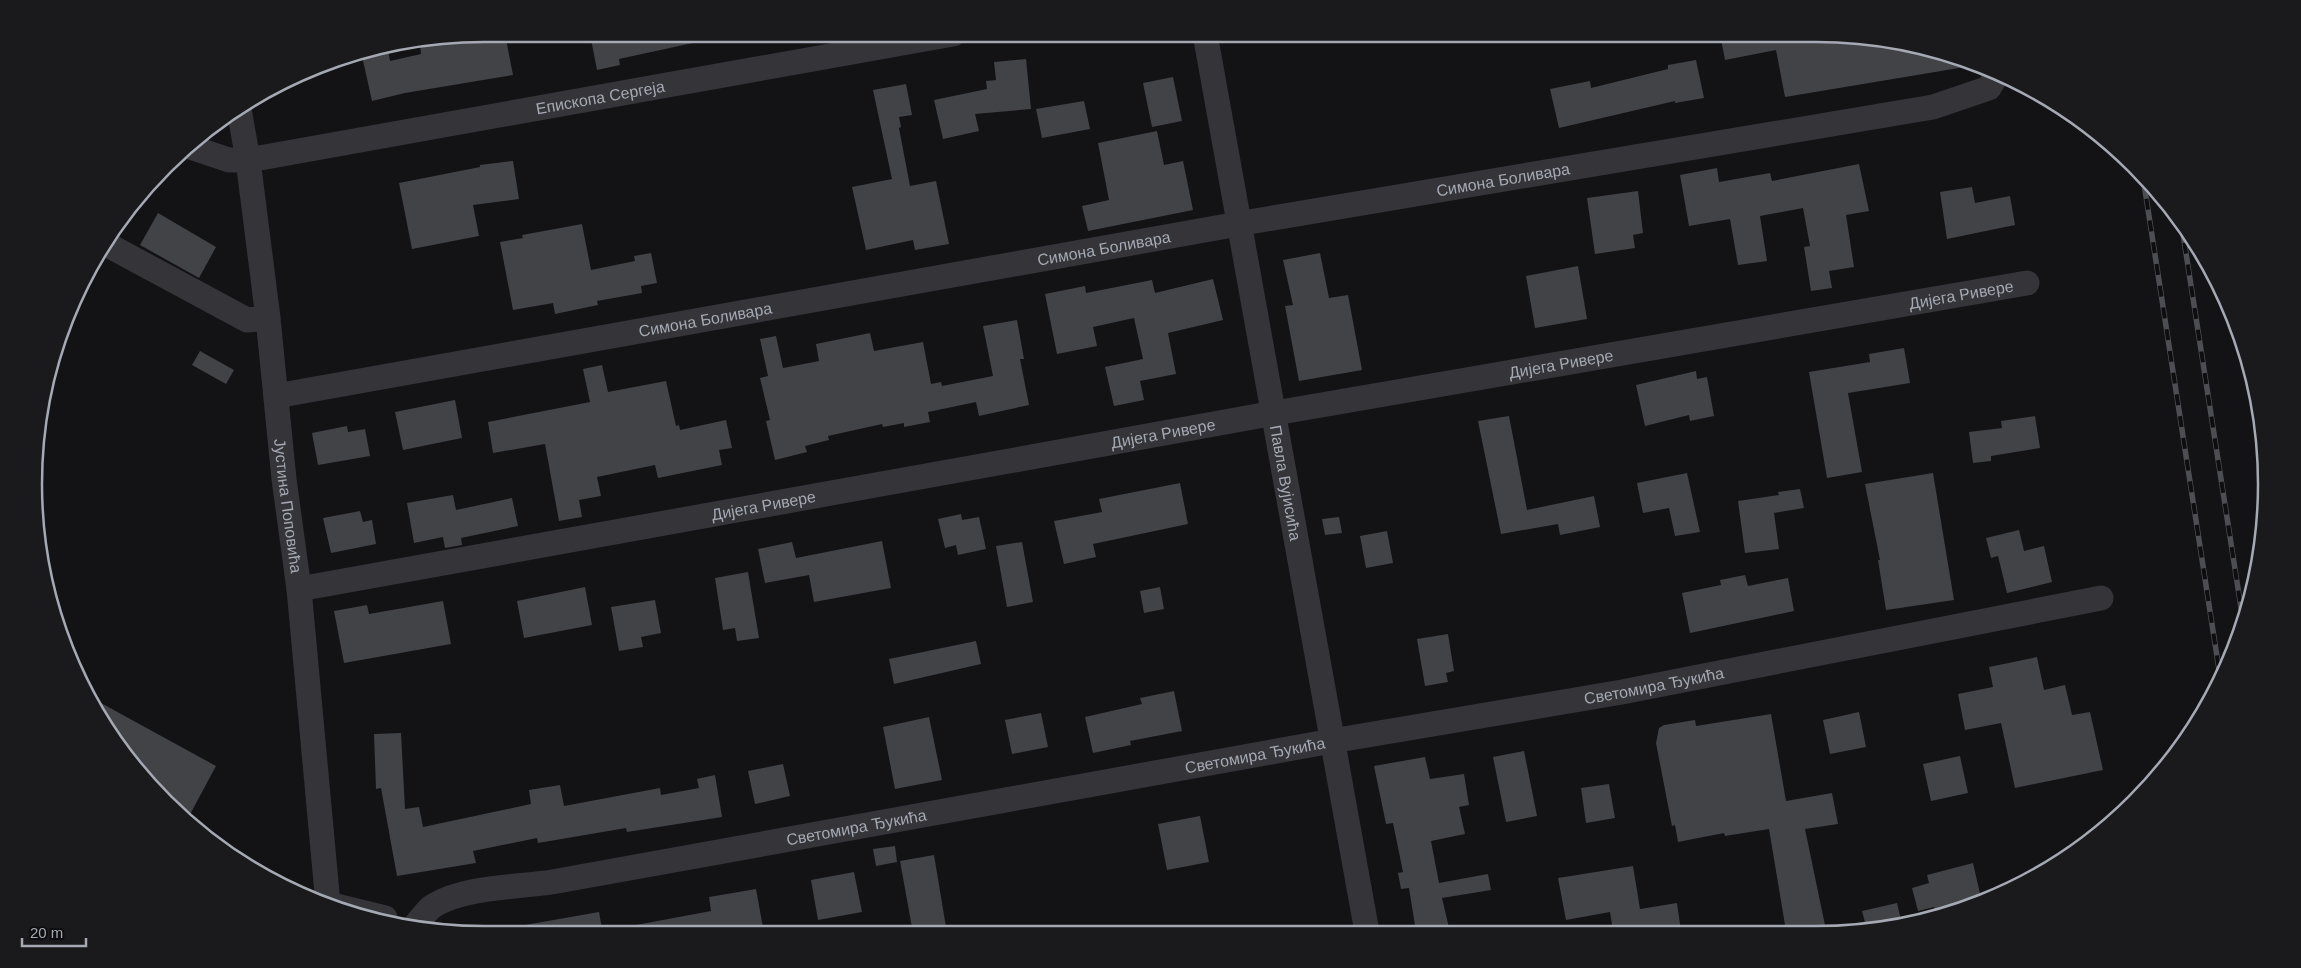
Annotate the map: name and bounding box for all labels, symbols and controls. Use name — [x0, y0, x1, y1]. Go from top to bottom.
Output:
street label: Епископа Сергеја — [534, 77, 666, 117]
street label: Симона Боливара — [1435, 160, 1571, 199]
street label: Симона Боливара — [1036, 228, 1172, 268]
street label: Дијега Ривере — [1908, 277, 2015, 312]
street label: Симона Боливара — [637, 299, 773, 340]
street label: Дијега Ривере — [1507, 346, 1615, 381]
street label: Дијега Ривере — [1110, 415, 1217, 451]
street label: Павла Вујисића — [1267, 424, 1305, 542]
street label: Јустина Поповића — [272, 438, 305, 574]
street label: Дијега Ривере — [710, 487, 817, 523]
street label: Светомира Ђукића — [1583, 664, 1725, 707]
street label: Светомира Ђукића — [1183, 734, 1326, 776]
street label: Светомира Ђукића — [785, 806, 928, 848]
scale bar — [22, 916, 86, 948]
text: 20 m — [30, 924, 63, 941]

